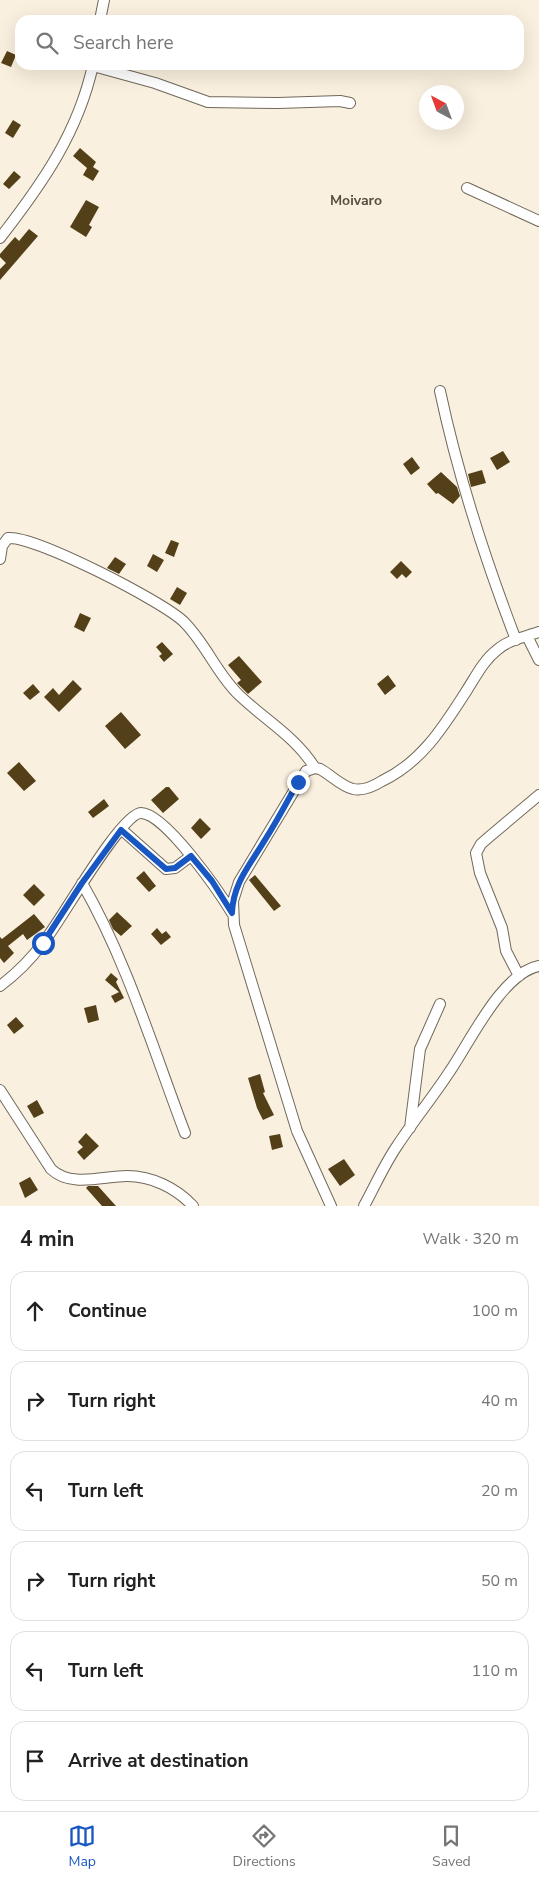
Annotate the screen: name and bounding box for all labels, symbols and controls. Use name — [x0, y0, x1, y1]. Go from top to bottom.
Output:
search box — [15, 15, 524, 70]
icon: search — [33, 29, 61, 57]
text: Search here — [73, 30, 174, 56]
north arrow — [419, 85, 464, 130]
district label: Moivaro — [330, 191, 382, 210]
route end — [287, 771, 310, 794]
route start — [32, 932, 55, 955]
text: 4 min — [20, 1225, 74, 1253]
text: Walk · 320 m — [423, 1228, 519, 1250]
icon: ahead — [21, 1297, 49, 1325]
text: Continue — [68, 1298, 147, 1324]
text: 100 m — [471, 1300, 518, 1322]
icon: right — [21, 1387, 49, 1415]
text: Turn right — [68, 1388, 155, 1414]
text: 40 m — [481, 1390, 518, 1412]
icon: left — [21, 1477, 49, 1505]
text: Turn left — [68, 1478, 143, 1504]
text: 20 m — [481, 1480, 518, 1502]
icon: right — [21, 1567, 49, 1595]
text: Turn right — [68, 1568, 155, 1594]
text: 50 m — [481, 1570, 518, 1592]
icon: left — [21, 1657, 49, 1685]
text: Turn left — [68, 1658, 143, 1684]
text: 110 m — [471, 1660, 518, 1682]
icon: arrive — [21, 1747, 49, 1775]
text: Arrive at destination — [68, 1748, 249, 1774]
tab: Map — [68, 1822, 96, 1871]
tab: Directions — [233, 1822, 296, 1871]
tab: Saved — [432, 1822, 471, 1871]

